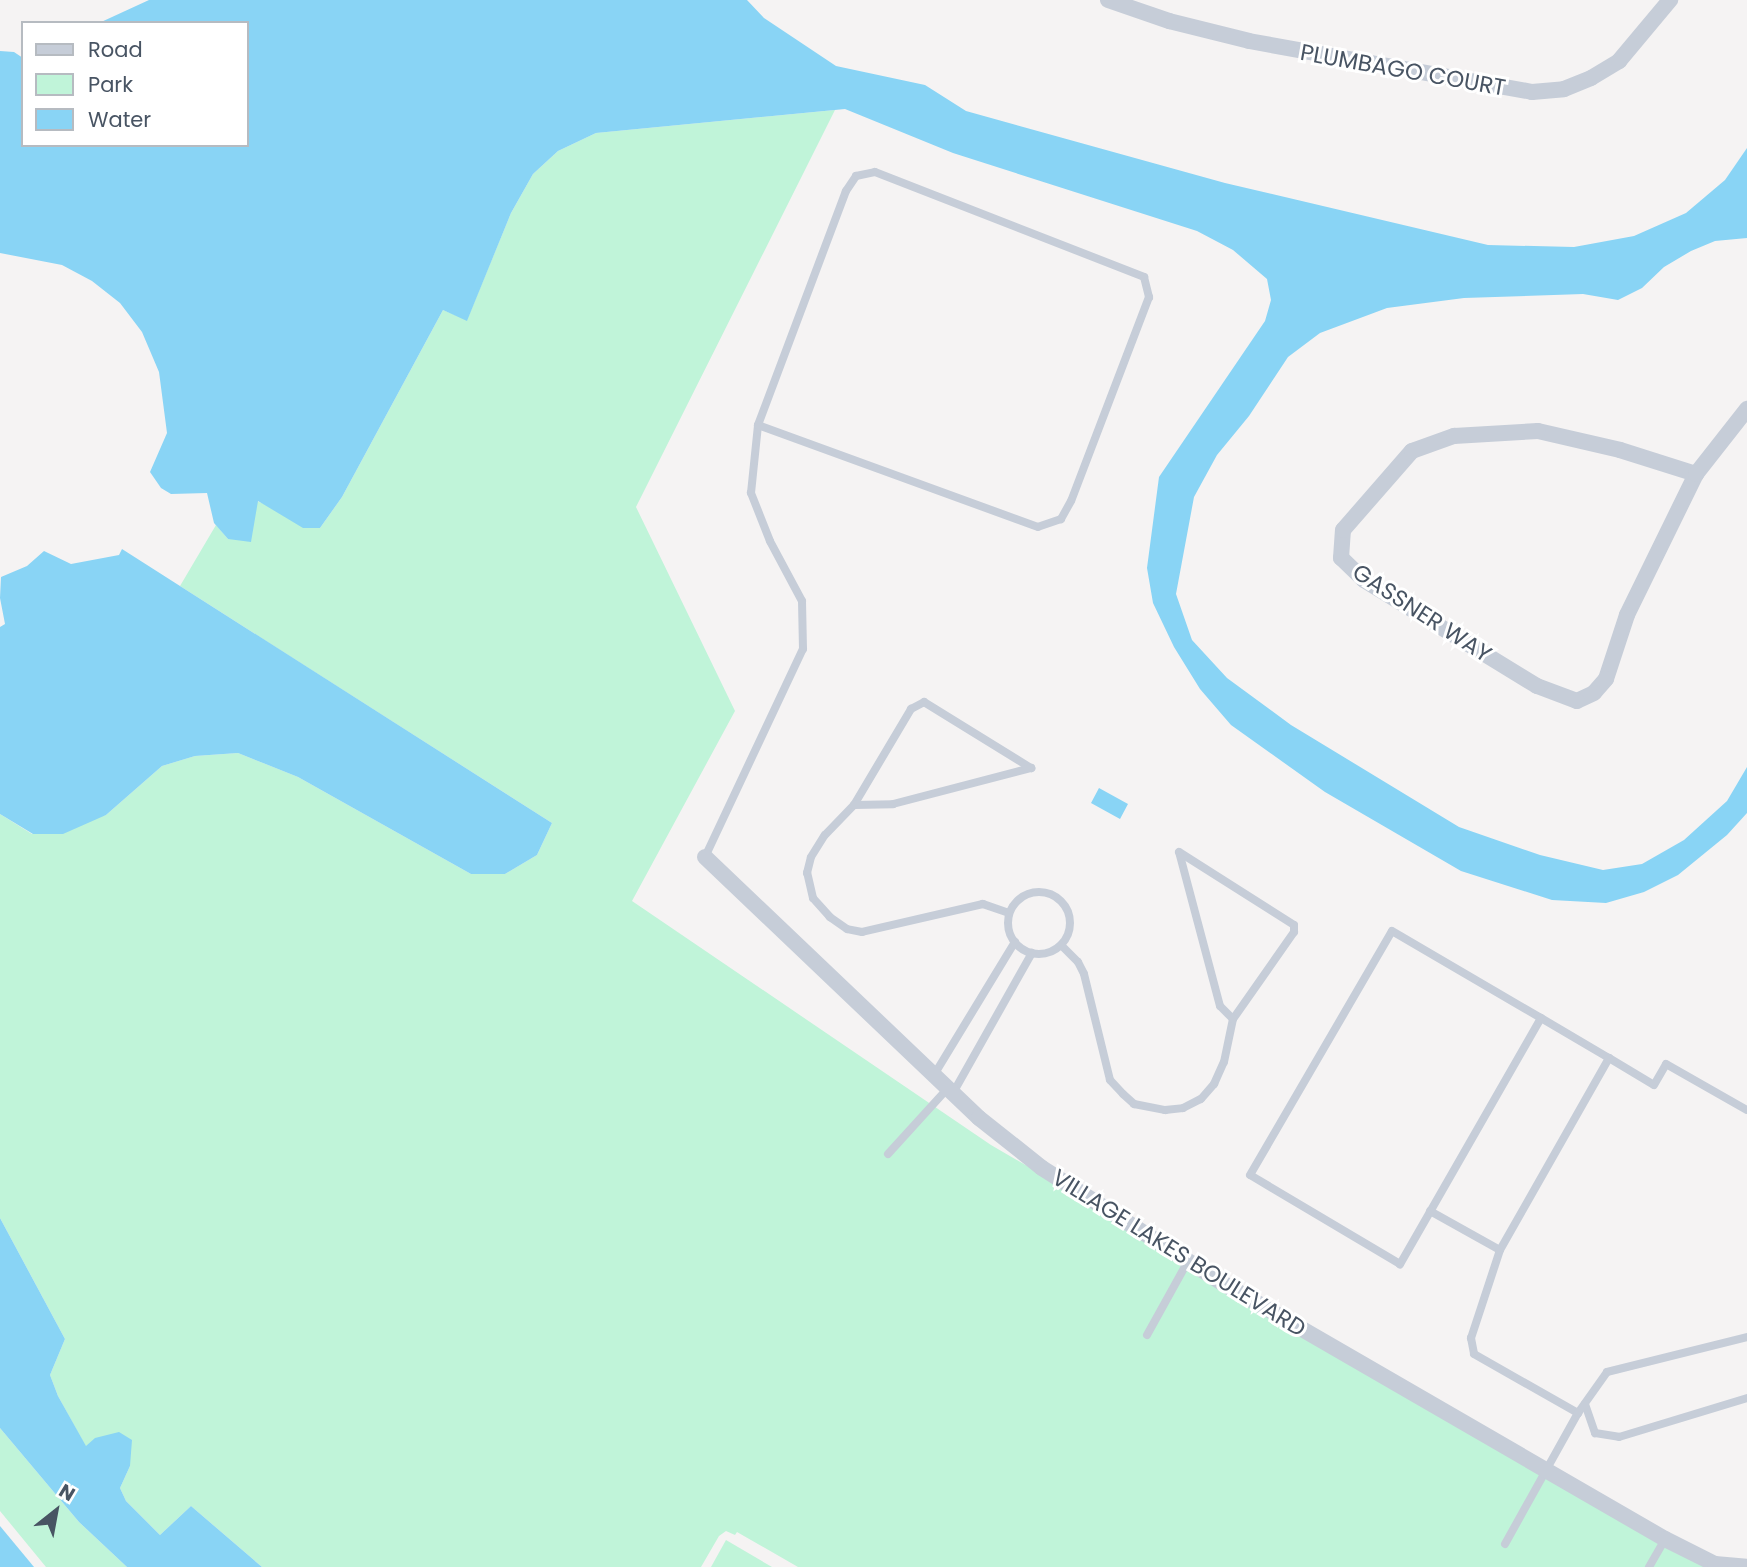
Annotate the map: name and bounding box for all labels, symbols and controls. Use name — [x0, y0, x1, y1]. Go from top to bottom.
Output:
legend — [21, 21, 248, 147]
text: Road — [88, 35, 143, 64]
street label: PLUMBAGO COURT — [1298, 38, 1508, 102]
text: Park — [88, 70, 133, 99]
text: Water — [88, 105, 151, 134]
street label: GASSNER WAY — [1347, 558, 1497, 668]
street label: VILLAGE LAKES BOULEVARD — [1047, 1163, 1311, 1343]
north arrow — [21, 1476, 91, 1546]
text: N — [54, 1477, 80, 1508]

